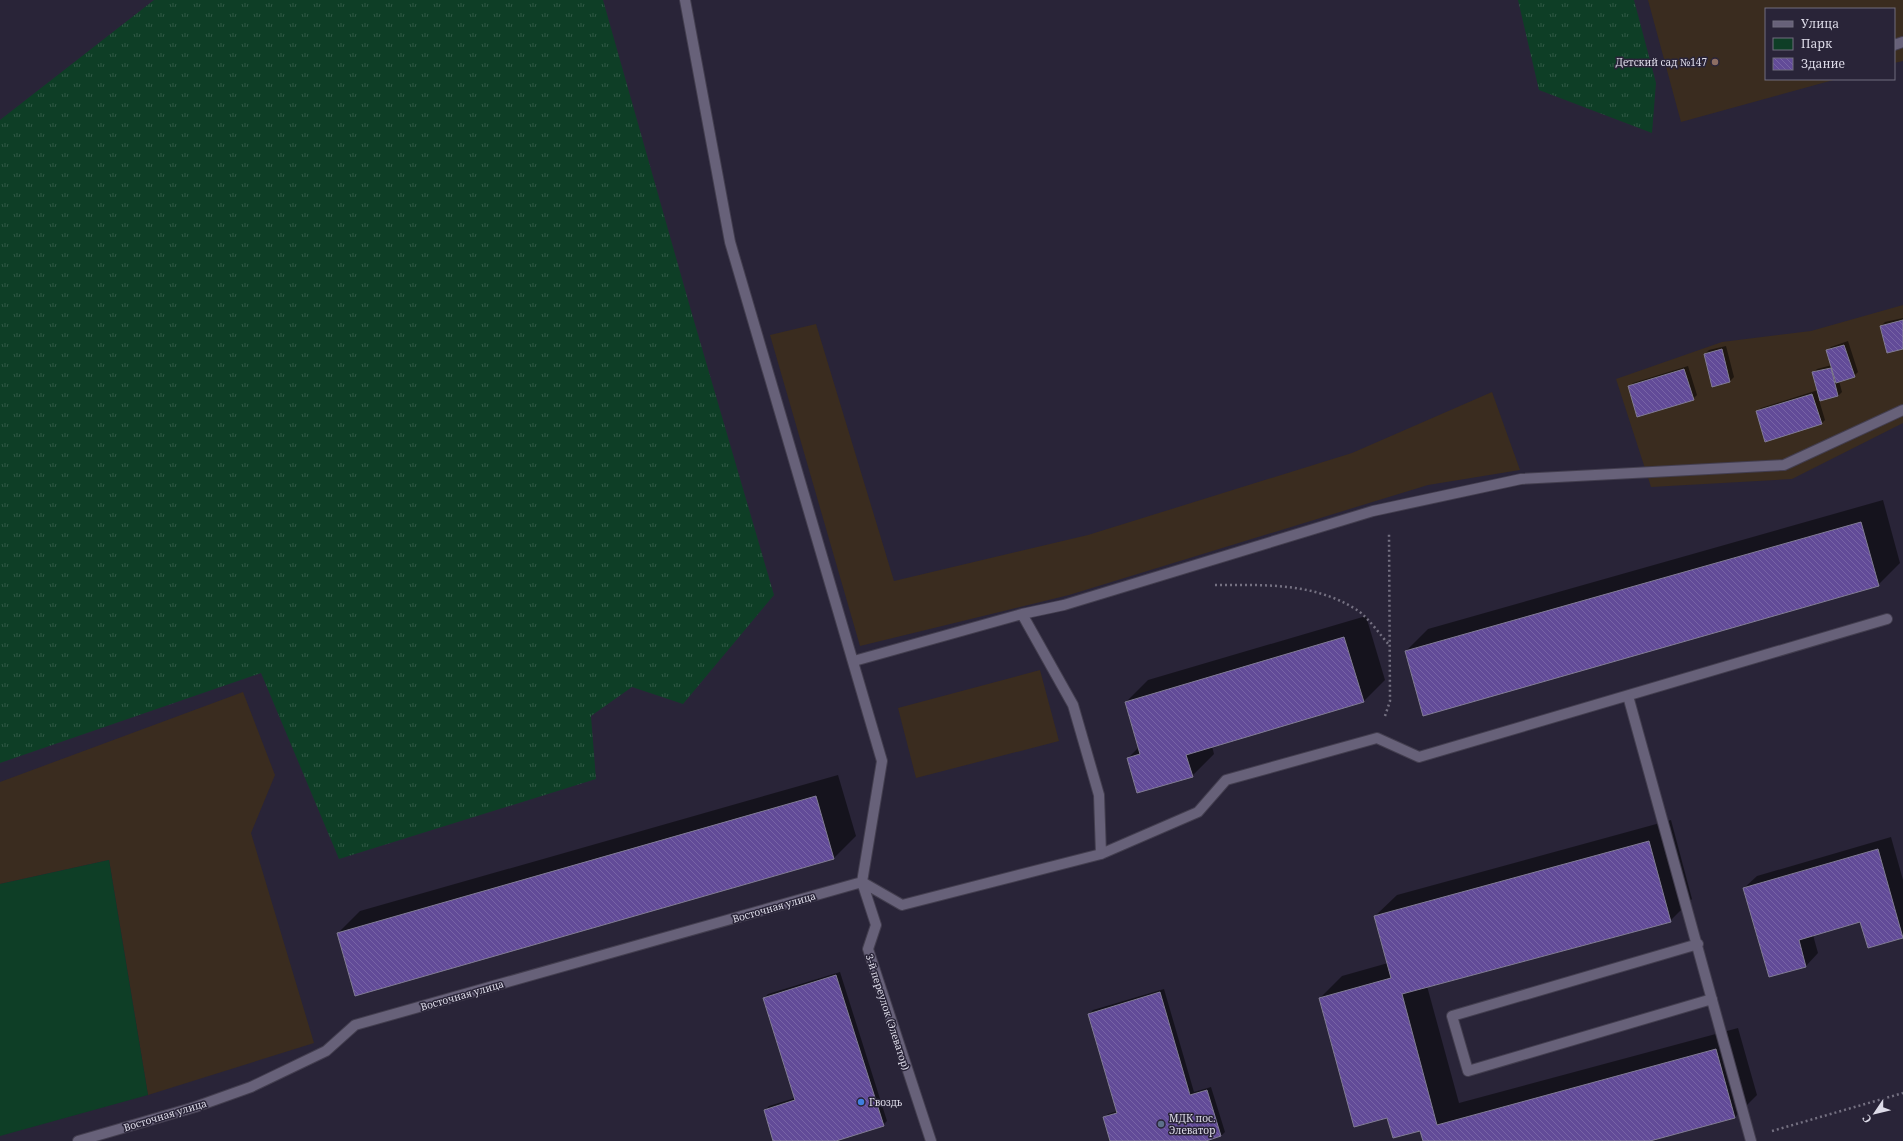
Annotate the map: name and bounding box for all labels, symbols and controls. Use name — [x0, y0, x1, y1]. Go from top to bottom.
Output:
legend — [1765, 8, 1895, 80]
text: Улица — [1801, 15, 1839, 32]
text: Парк — [1801, 35, 1833, 52]
place label: Детский сад №147 — [1616, 55, 1707, 69]
text: Здание — [1801, 55, 1845, 72]
marker: Детский сад №147 — [1710, 57, 1720, 67]
street label: Восточная улица — [731, 888, 818, 926]
street label: 3-й переулок (Элеватор) — [863, 952, 913, 1072]
street label: Восточная улица — [419, 976, 506, 1014]
north arrow — [1855, 1093, 1895, 1133]
place label: Гвоздь — [869, 1095, 903, 1109]
street label: Восточная улица — [122, 1096, 209, 1134]
marker: Гвоздь — [856, 1097, 866, 1107]
place label: МДК пос. Элеватор — [1169, 1111, 1215, 1137]
text: С — [1858, 1112, 1875, 1126]
marker: МДК пос. Элеватор — [1156, 1119, 1166, 1129]

